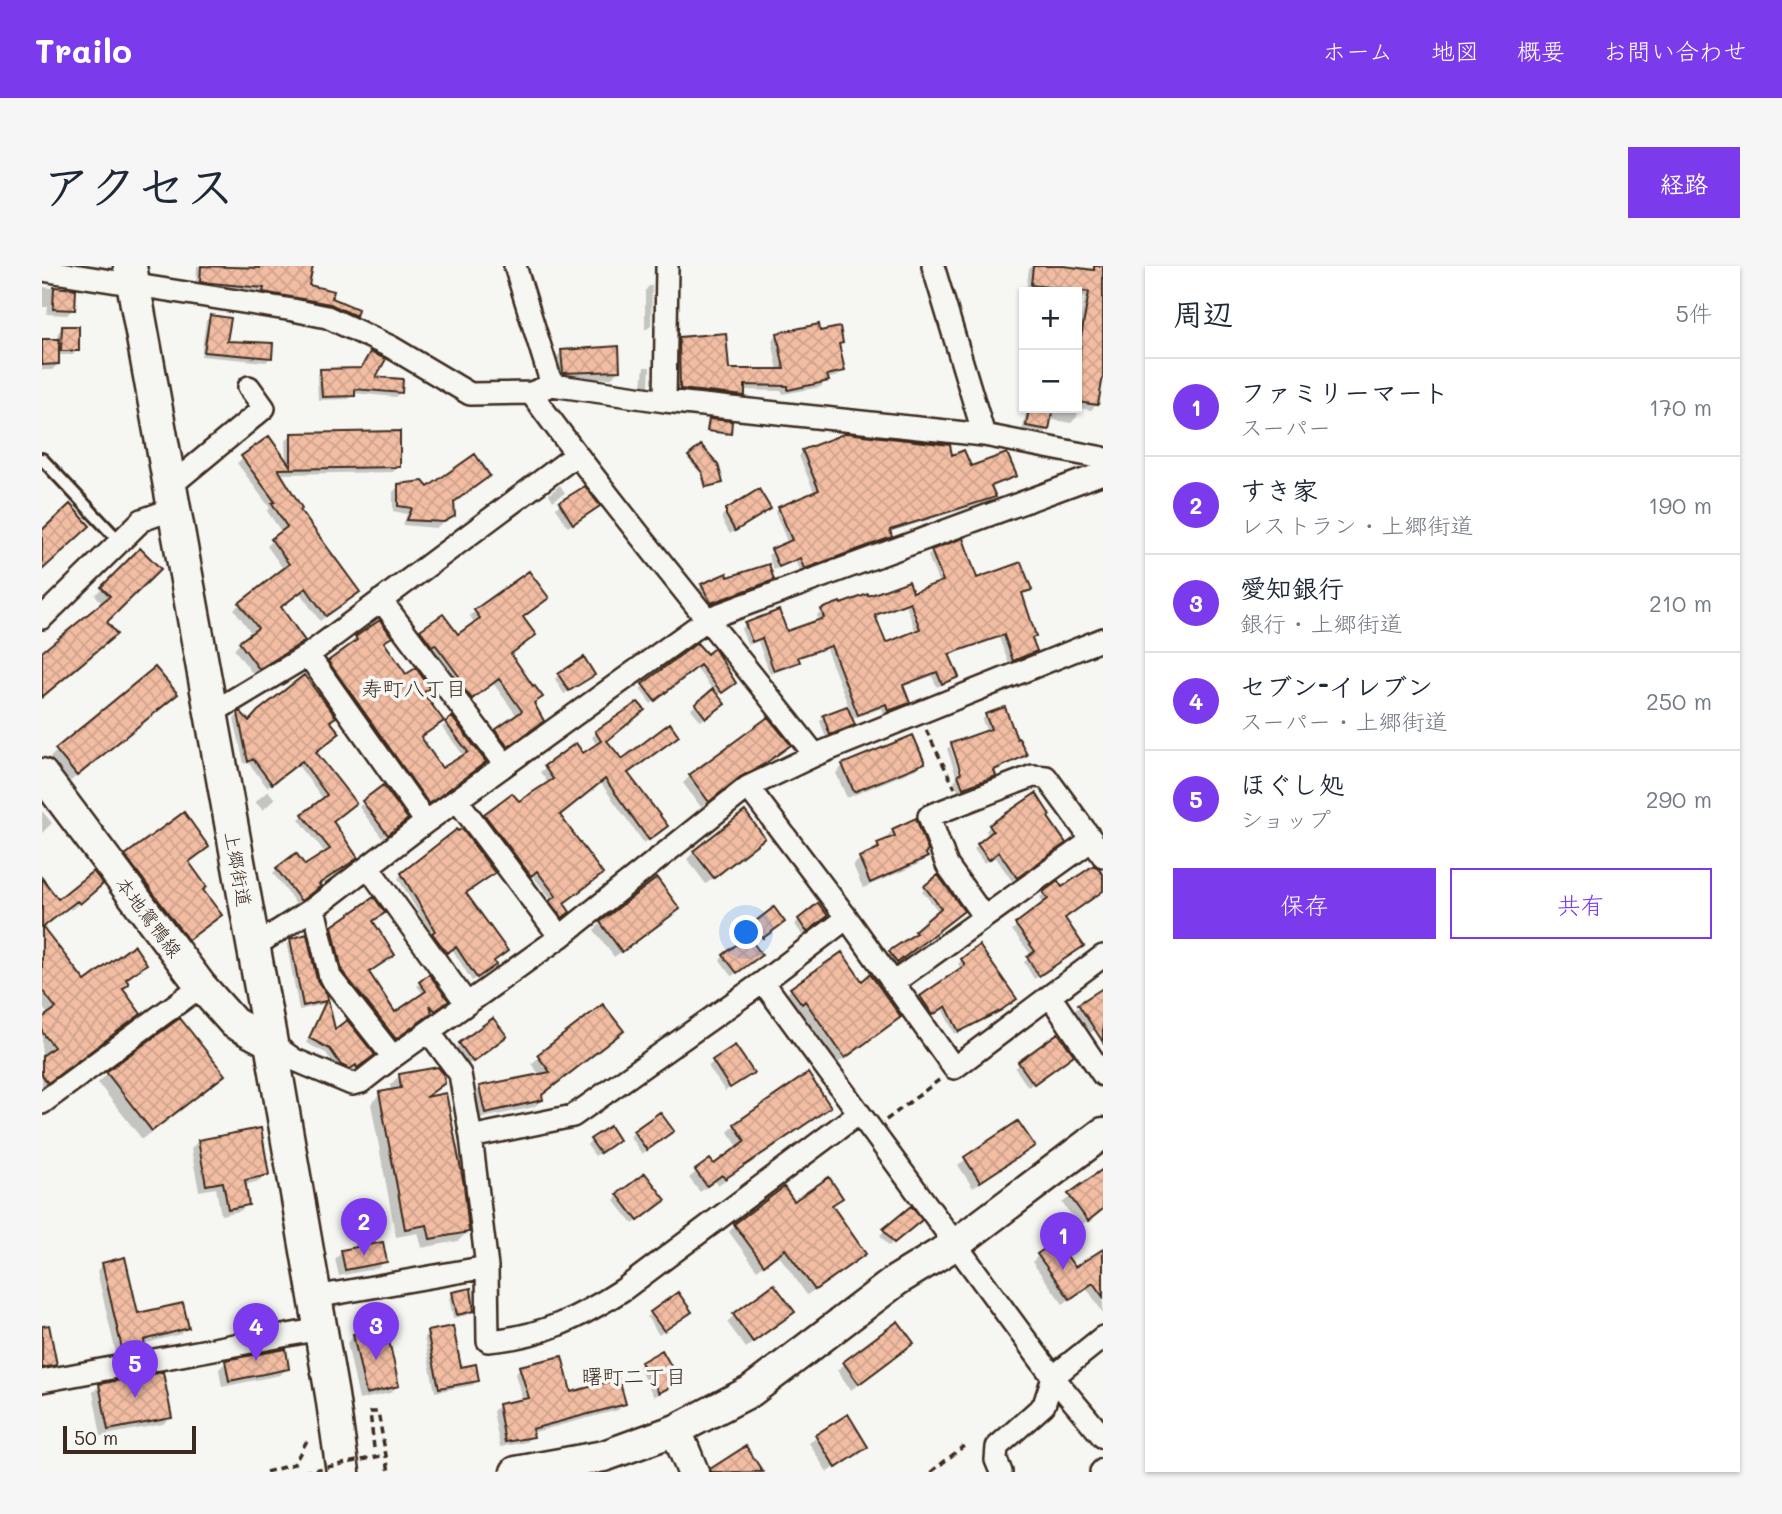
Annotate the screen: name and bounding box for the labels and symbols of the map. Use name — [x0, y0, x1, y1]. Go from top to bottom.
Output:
district label: 寿町八丁目 — [362, 674, 467, 701]
street label: 上郷街道 — [220, 829, 257, 909]
street label: 本地鴛鴨線 — [111, 871, 188, 962]
your location — [729, 915, 763, 949]
pin: 2 — [341, 1198, 387, 1256]
pin: 1 — [1040, 1212, 1086, 1270]
pin: 3 — [353, 1302, 399, 1360]
pin: 4 — [233, 1303, 279, 1361]
pin: 5 — [112, 1340, 158, 1398]
district label: 曙町二丁目 — [582, 1362, 687, 1389]
scale bar — [63, 1423, 196, 1455]

